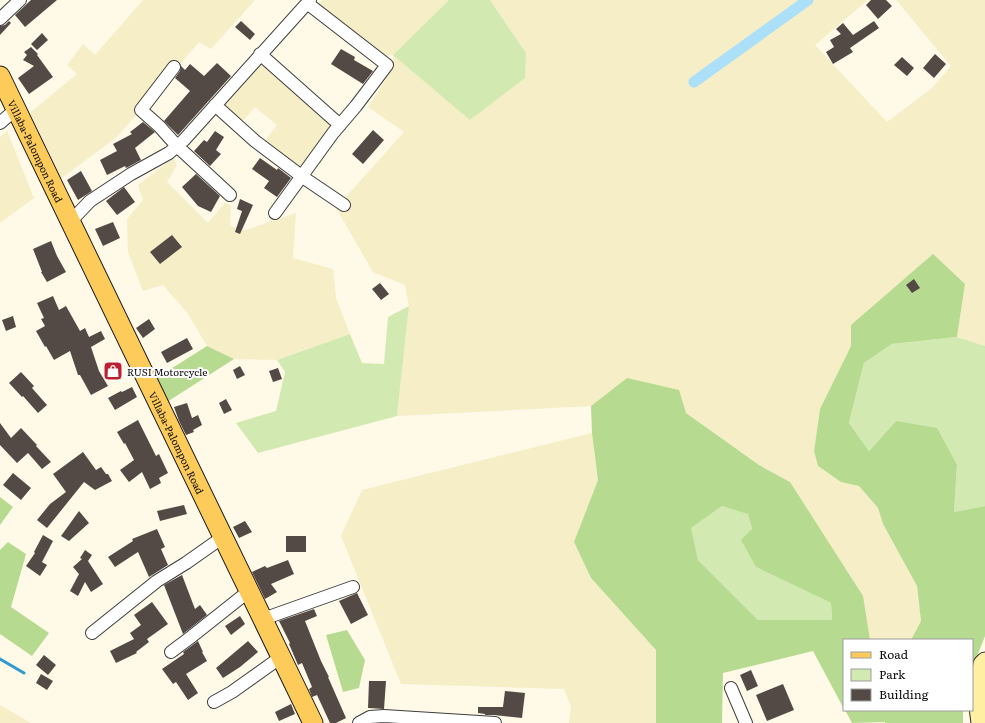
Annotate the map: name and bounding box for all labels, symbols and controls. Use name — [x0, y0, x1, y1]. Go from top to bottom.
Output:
street label: Villaba-Palompon Road — [5, 97, 67, 205]
shop icon: RUSI Motorcycle — [102, 360, 124, 382]
place label: RUSI Motorcycle — [127, 364, 208, 379]
street label: Villaba-Palompon Road — [146, 389, 208, 496]
legend — [843, 639, 973, 711]
text: Road — [879, 645, 909, 663]
text: Park — [879, 665, 906, 683]
text: Building — [879, 685, 929, 703]

